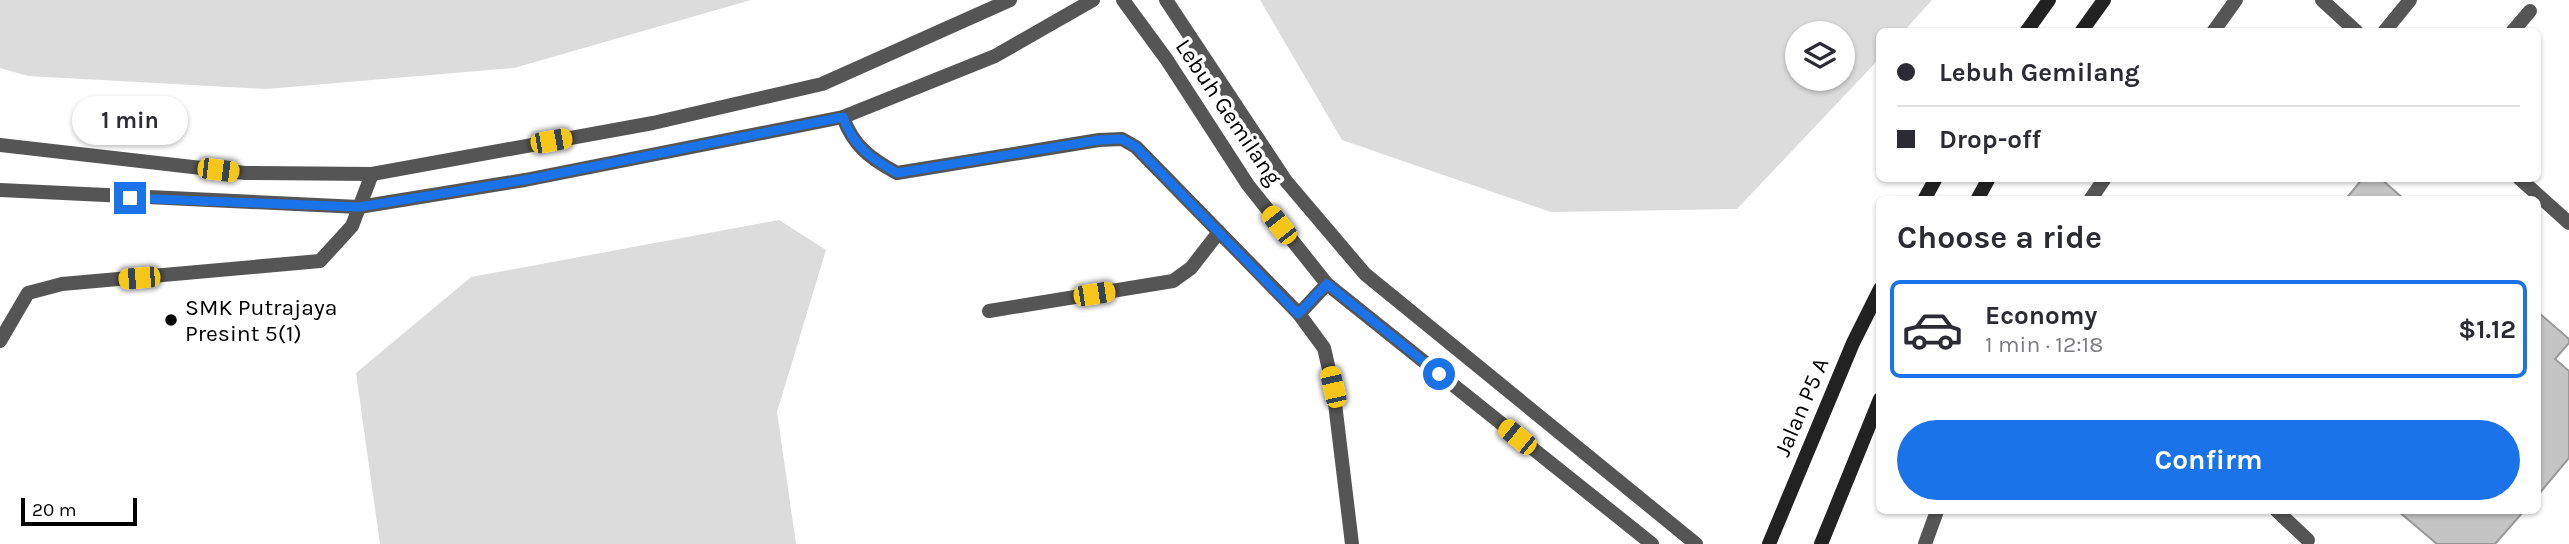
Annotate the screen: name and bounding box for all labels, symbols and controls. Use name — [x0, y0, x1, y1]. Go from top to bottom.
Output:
map controls — [1785, 21, 1855, 91]
button: layers — [1785, 21, 1855, 91]
street label: Lebuh Gemilang — [1170, 34, 1287, 190]
text: Lebuh Gemilang — [1939, 57, 2140, 88]
callout: 1 min — [72, 96, 188, 146]
text: 1 min — [101, 107, 159, 134]
text: Drop-off — [1939, 124, 2041, 155]
car — [529, 127, 574, 155]
car — [196, 157, 241, 183]
route end — [114, 182, 146, 214]
car — [1258, 202, 1301, 248]
text: Choose a ride — [1897, 219, 2102, 256]
car — [118, 266, 161, 290]
car — [1072, 280, 1117, 308]
place label: SMK Putrajaya Presint 5(1) — [185, 294, 337, 347]
icon: car — [1901, 298, 1964, 361]
text: Economy — [1985, 300, 2097, 331]
marker: SMK Putrajaya Presint 5(1) — [163, 312, 179, 328]
text: $1.12 — [2458, 314, 2516, 345]
text: 1 min · 12:18 — [1985, 331, 2103, 358]
street label: Jalan P5 A — [1769, 354, 1834, 461]
route start — [1423, 358, 1455, 390]
car — [1319, 364, 1348, 410]
car — [1495, 416, 1540, 458]
button: Confirm — [1897, 420, 2520, 500]
scale bar — [21, 495, 136, 527]
text: 20 m — [32, 499, 77, 521]

